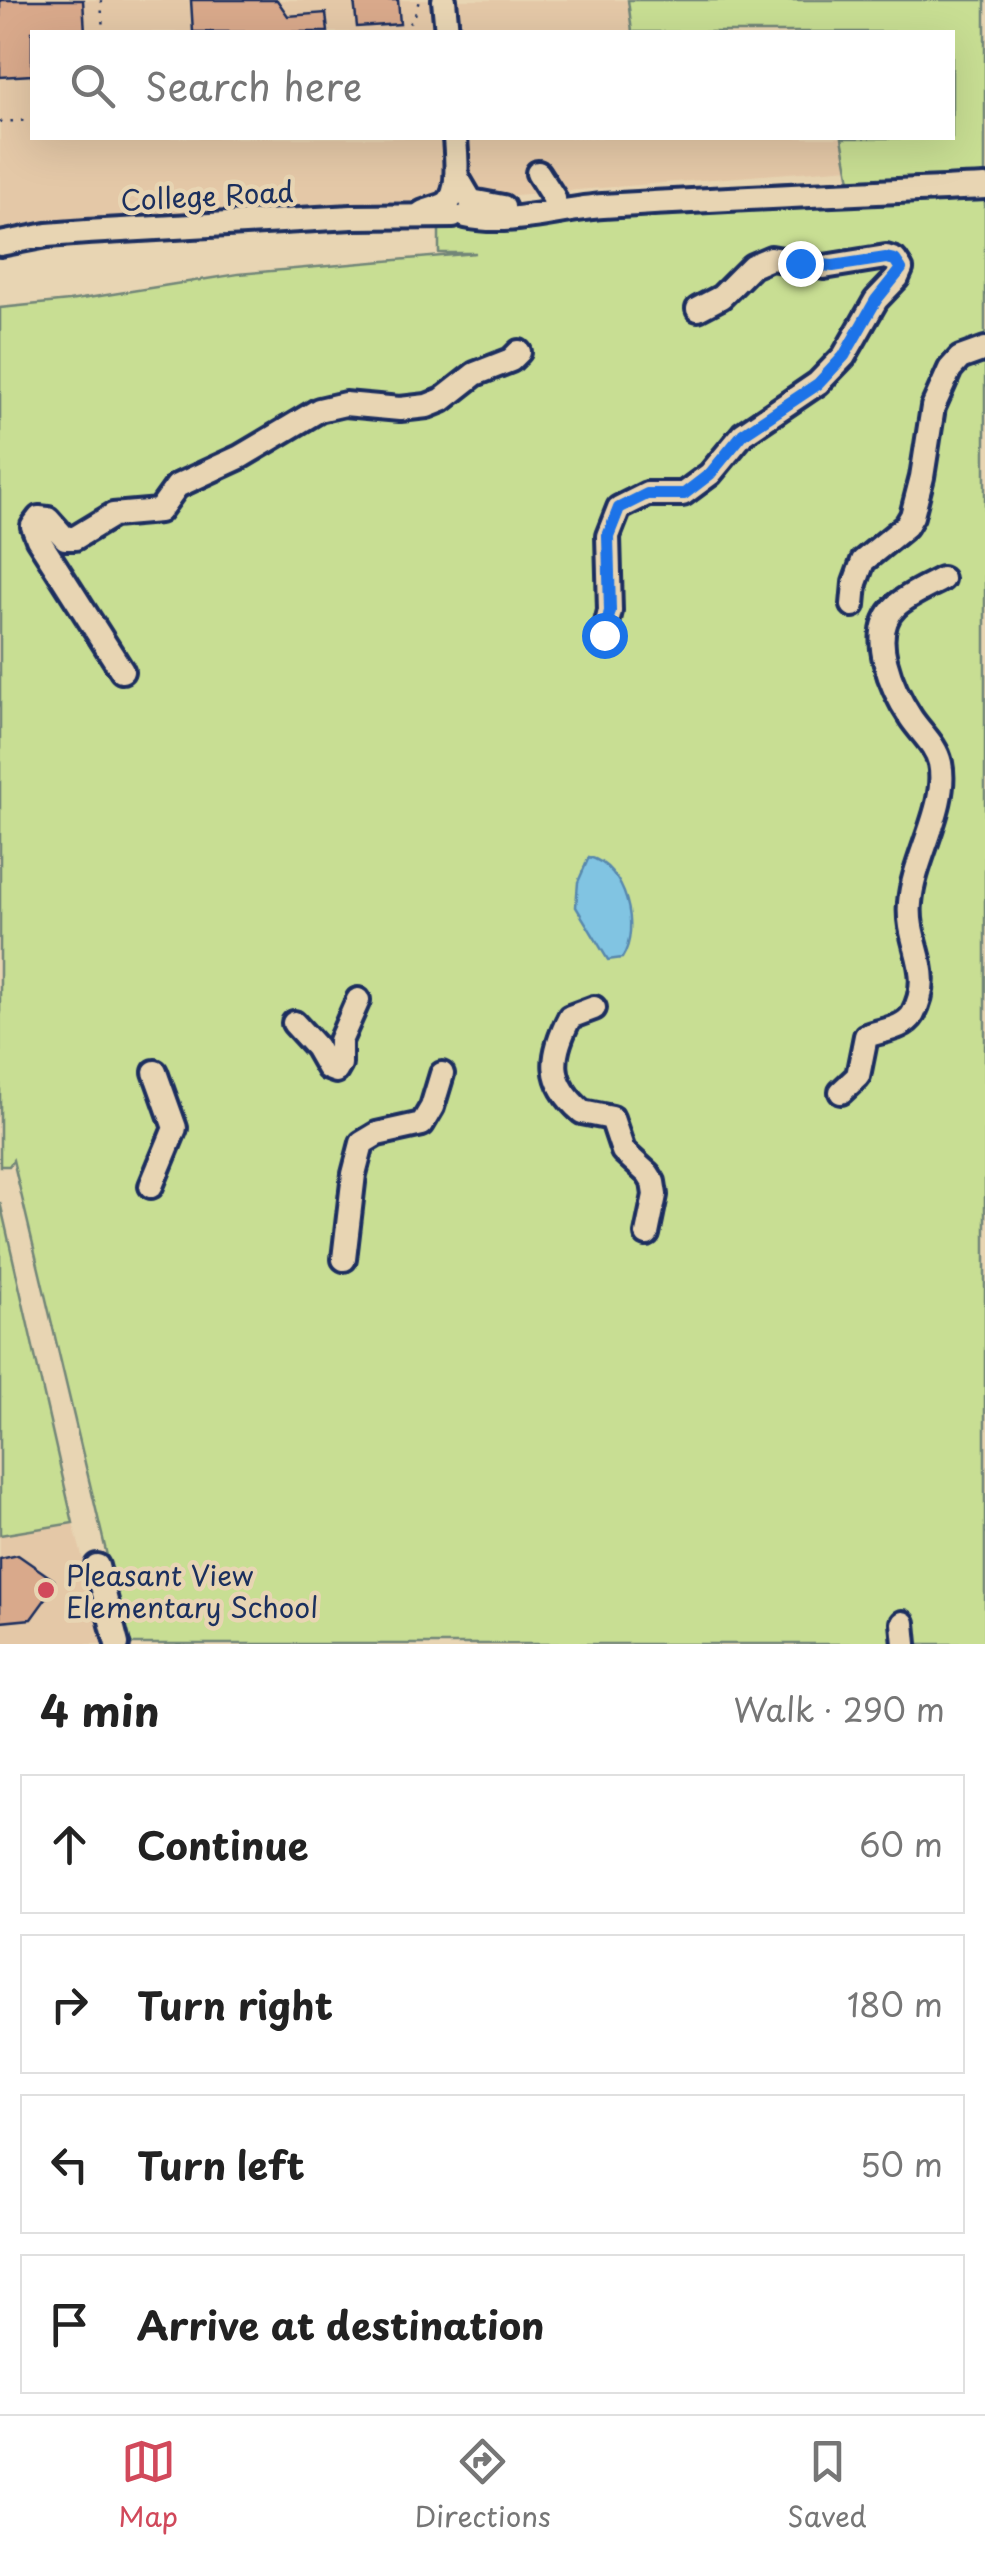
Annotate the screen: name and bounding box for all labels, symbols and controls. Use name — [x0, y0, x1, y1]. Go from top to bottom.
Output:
search box — [30, 30, 955, 140]
text: Search here — [145, 57, 362, 114]
icon: search — [65, 58, 120, 113]
street label: College Road — [119, 169, 295, 221]
route end — [778, 241, 824, 287]
route start — [582, 613, 628, 659]
place label: Pleasant View Elementary School — [66, 1553, 318, 1628]
marker: Pleasant View Elementary School — [35, 1579, 57, 1601]
text: 4 min — [40, 1678, 160, 1741]
text: Walk · 290 m — [733, 1685, 945, 1733]
text: Continue — [137, 1816, 308, 1873]
icon: ahead — [42, 1817, 97, 1872]
text: 60 m — [859, 1820, 943, 1868]
text: Turn right — [137, 1976, 333, 2033]
icon: right — [42, 1977, 97, 2032]
text: 180 m — [847, 1980, 943, 2028]
text: Turn left — [137, 2136, 305, 2193]
icon: left — [42, 2137, 97, 2192]
text: 50 m — [860, 2140, 943, 2188]
text: Arrive at destination — [137, 2296, 545, 2353]
icon: arrive — [42, 2297, 97, 2352]
tab: Map — [118, 2434, 178, 2537]
tab: Directions — [415, 2434, 551, 2537]
tab: Saved — [787, 2434, 867, 2537]

